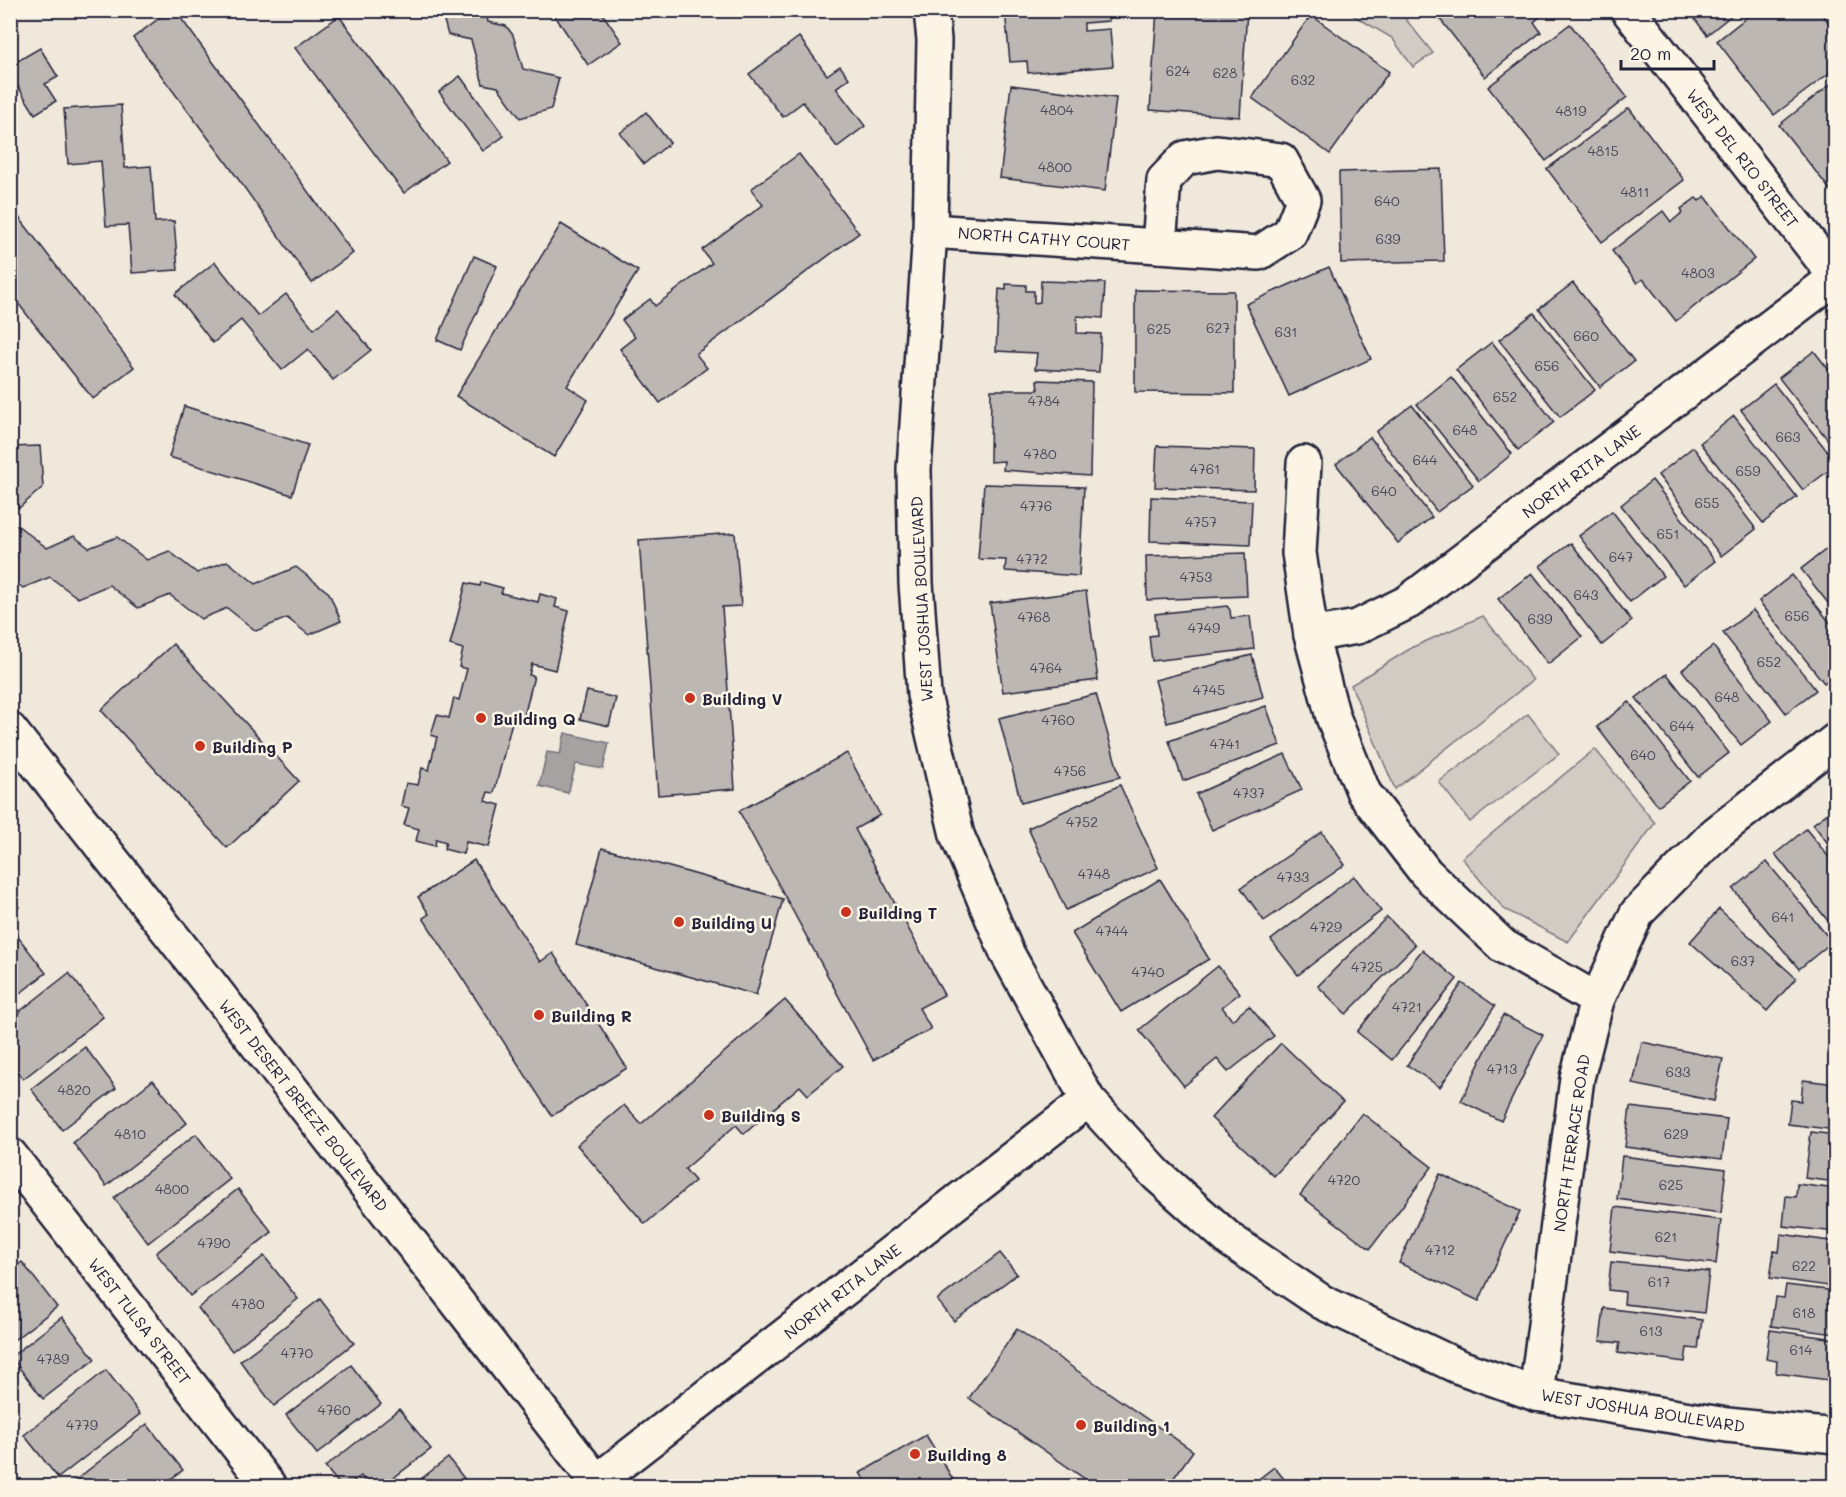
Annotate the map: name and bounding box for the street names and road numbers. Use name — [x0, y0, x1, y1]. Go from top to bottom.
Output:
street label: WEST DEL RIO STREET — [1682, 84, 1804, 232]
street label: NORTH CATHY COURT — [957, 222, 1131, 254]
street label: NORTH RITA LANE — [1518, 420, 1644, 522]
street label: WEST JOSHUA BOULEVARD — [905, 496, 937, 702]
street label: WEST DESERT BREEZE BOULEVARD — [215, 995, 393, 1215]
street label: NORTH TERRACE ROAD — [1548, 1053, 1594, 1233]
street label: NORTH RITA LANE — [779, 1239, 905, 1343]
street label: WEST TULSA STREET — [84, 1254, 196, 1389]
street label: WEST JOSHUA BOULEVARD — [1540, 1384, 1746, 1436]

